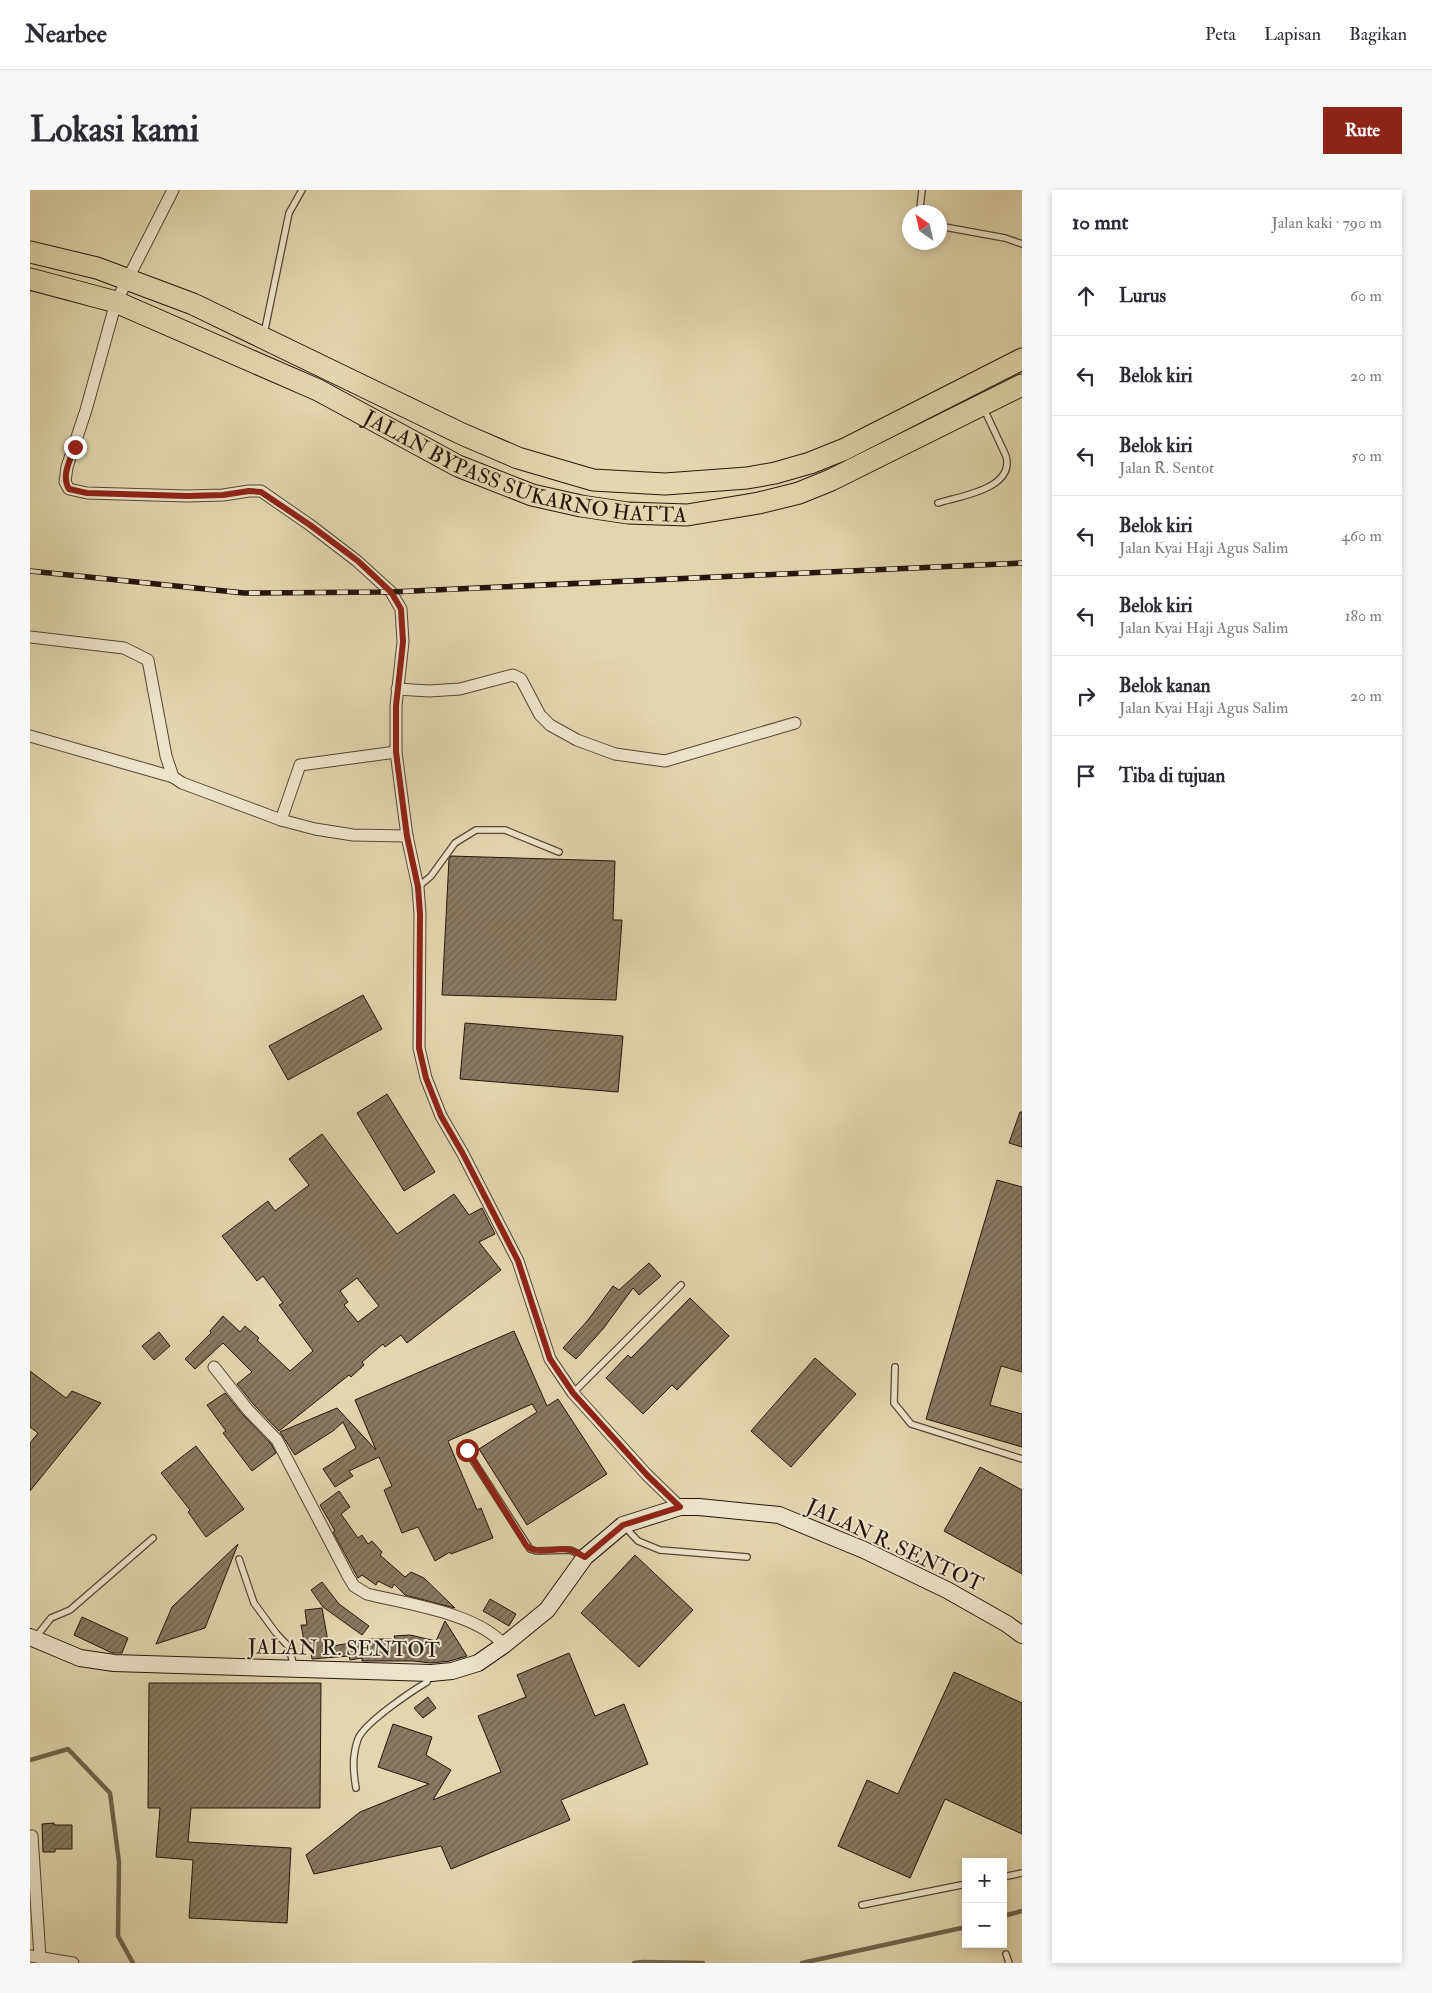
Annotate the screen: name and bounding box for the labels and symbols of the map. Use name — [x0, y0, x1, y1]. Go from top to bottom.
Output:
north arrow — [902, 205, 947, 250]
street label: JALAN BYPASS SUKARNO HATTA — [358, 404, 687, 529]
route end — [64, 436, 87, 459]
route start — [456, 1439, 479, 1462]
street label: JALAN R. SENTOT — [801, 1492, 988, 1598]
street label: JALAN R. SENTOT — [247, 1633, 441, 1664]

